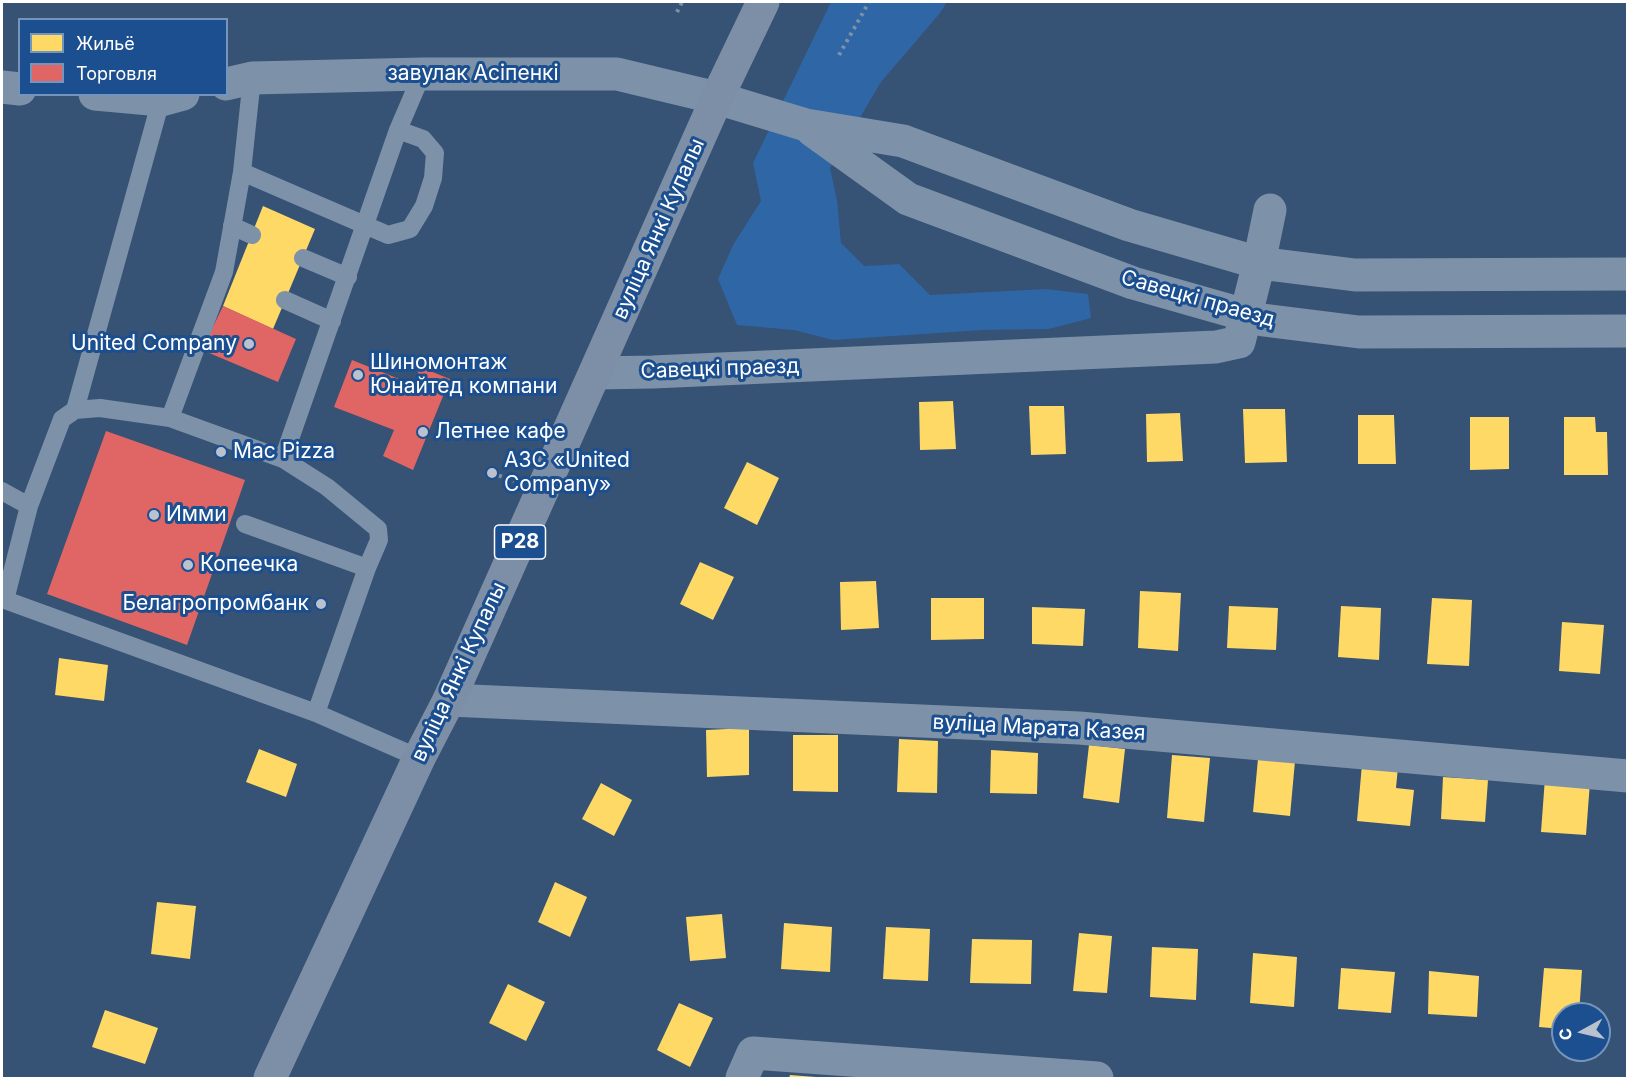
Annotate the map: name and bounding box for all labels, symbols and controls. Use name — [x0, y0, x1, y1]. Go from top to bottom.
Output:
legend — [18, 18, 228, 96]
text: Жильё — [76, 33, 135, 54]
street label: завулак Асіпенкі — [387, 61, 559, 87]
text: Торговля — [76, 63, 157, 84]
street label: вуліца Янкі Купалы — [608, 135, 710, 323]
street label: Савецкі праезд — [1118, 265, 1278, 333]
place label: United Company — [71, 331, 237, 357]
marker: United Company — [242, 337, 256, 351]
place label: Шиномонтаж Юнайтед компани — [370, 350, 557, 400]
street label: Савецкі праезд — [640, 354, 800, 384]
marker: Шиномонтаж Юнайтед компани — [351, 368, 365, 382]
place label: Летнее кафе — [435, 419, 566, 445]
marker: Летнее кафе — [416, 425, 430, 439]
place label: Mac Pizza — [233, 439, 335, 465]
marker: Mac Pizza — [214, 445, 228, 459]
place label: АЗС «United Company» — [504, 448, 630, 498]
marker: АЗС «United Company» — [485, 466, 499, 480]
place label: Имми — [166, 502, 227, 528]
marker: Имми — [147, 508, 161, 522]
road number: Р28 — [494, 525, 546, 559]
place label: Копеечка — [200, 552, 298, 578]
marker: Копеечка — [181, 558, 195, 572]
street label: вуліца Янкі Купалы — [406, 578, 512, 766]
place label: Белагропромбанк — [122, 591, 309, 617]
marker: Белагропромбанк — [314, 597, 328, 611]
street label: вуліца Марата Казея — [932, 710, 1146, 746]
north arrow — [1551, 1002, 1611, 1062]
text: С — [1554, 1027, 1576, 1041]

